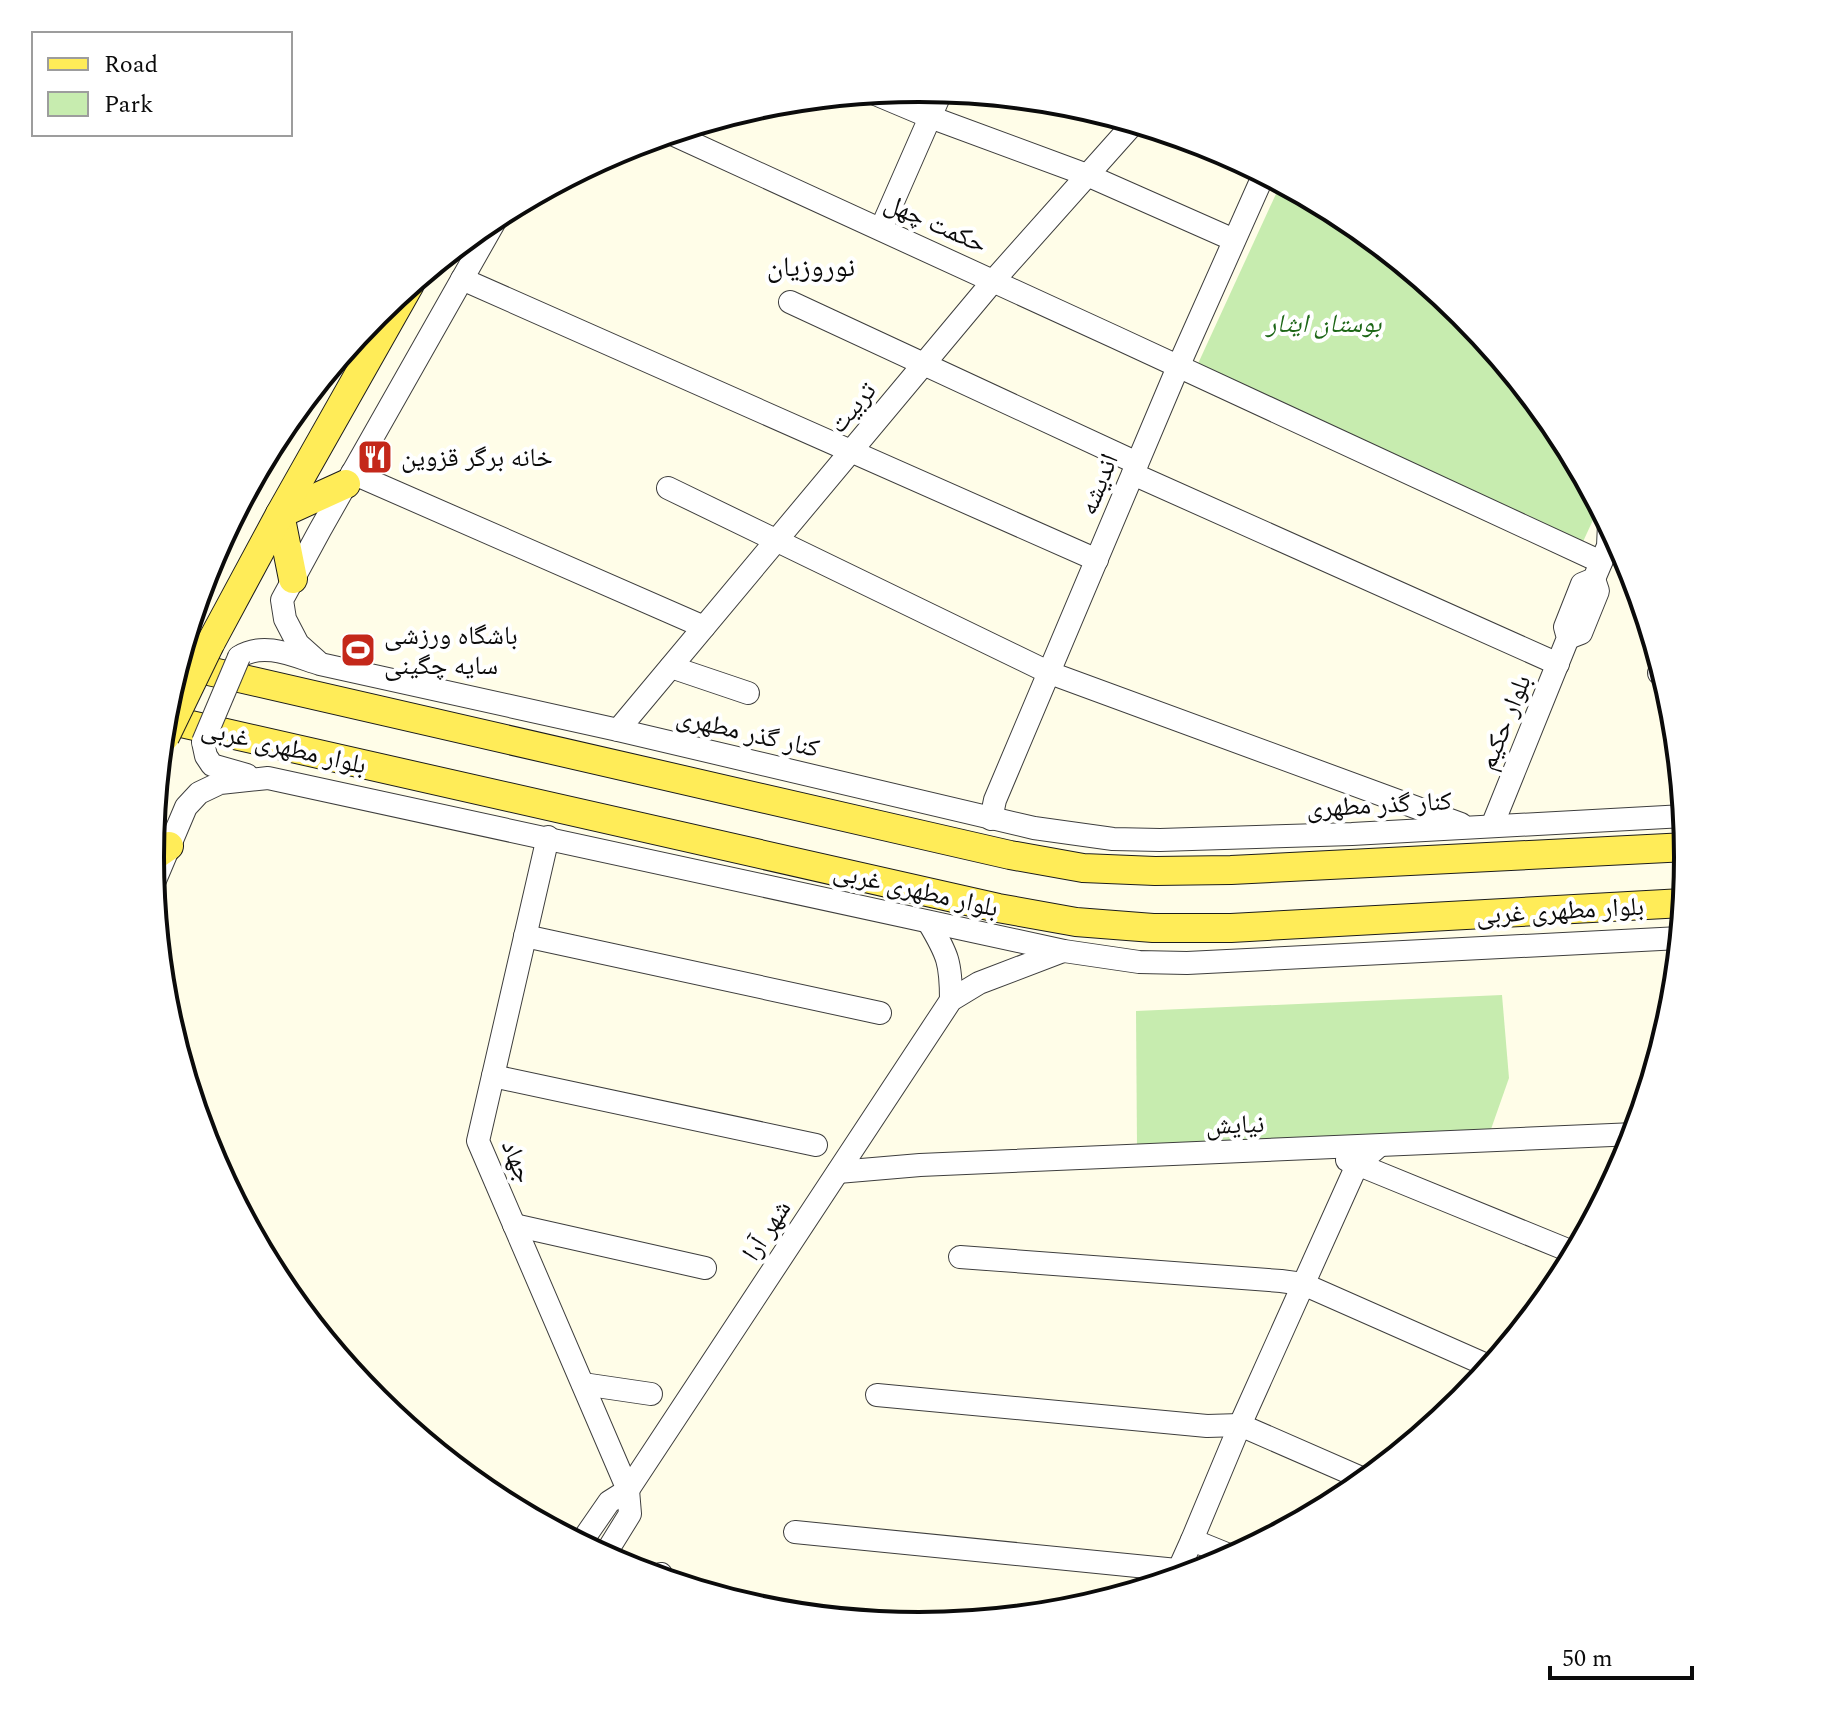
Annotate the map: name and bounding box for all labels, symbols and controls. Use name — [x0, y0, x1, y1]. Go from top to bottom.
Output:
legend — [32, 32, 292, 136]
text: Road — [104, 47, 158, 83]
text: Park — [104, 87, 154, 123]
street label: حکمت چهل — [878, 184, 993, 264]
district label: نوروزیان — [767, 246, 855, 289]
park label: بوستان ایثار — [1265, 304, 1382, 344]
street label: تربیت — [819, 373, 887, 442]
restaurant icon: خانه برگر قزوین — [356, 438, 394, 476]
place label: خانه برگر قزوین — [401, 438, 553, 478]
street label: اندیشه — [1068, 447, 1129, 521]
place label: باشگاه ورزشى سايه چگينى — [384, 616, 518, 686]
sports icon: باشگاه ورزشى سايه چگينى — [339, 631, 377, 669]
street label: بلوار حکیم — [1468, 669, 1542, 776]
street label: کنار گذر مطهری — [672, 697, 824, 769]
street label: بلوار مطهری غربی — [197, 709, 370, 785]
street label: کنار گذر مطهری — [1305, 781, 1453, 829]
street label: بلوار مطهری غربی — [829, 852, 1002, 928]
street label: بلوار مطهری غربی — [1475, 887, 1645, 935]
street label: نيايش — [1205, 1104, 1265, 1146]
street label: جهاد — [490, 1133, 544, 1189]
street label: شهر آرا — [732, 1192, 802, 1269]
scale bar — [1550, 1630, 1692, 1680]
text: 50 m — [1562, 1641, 1613, 1677]

